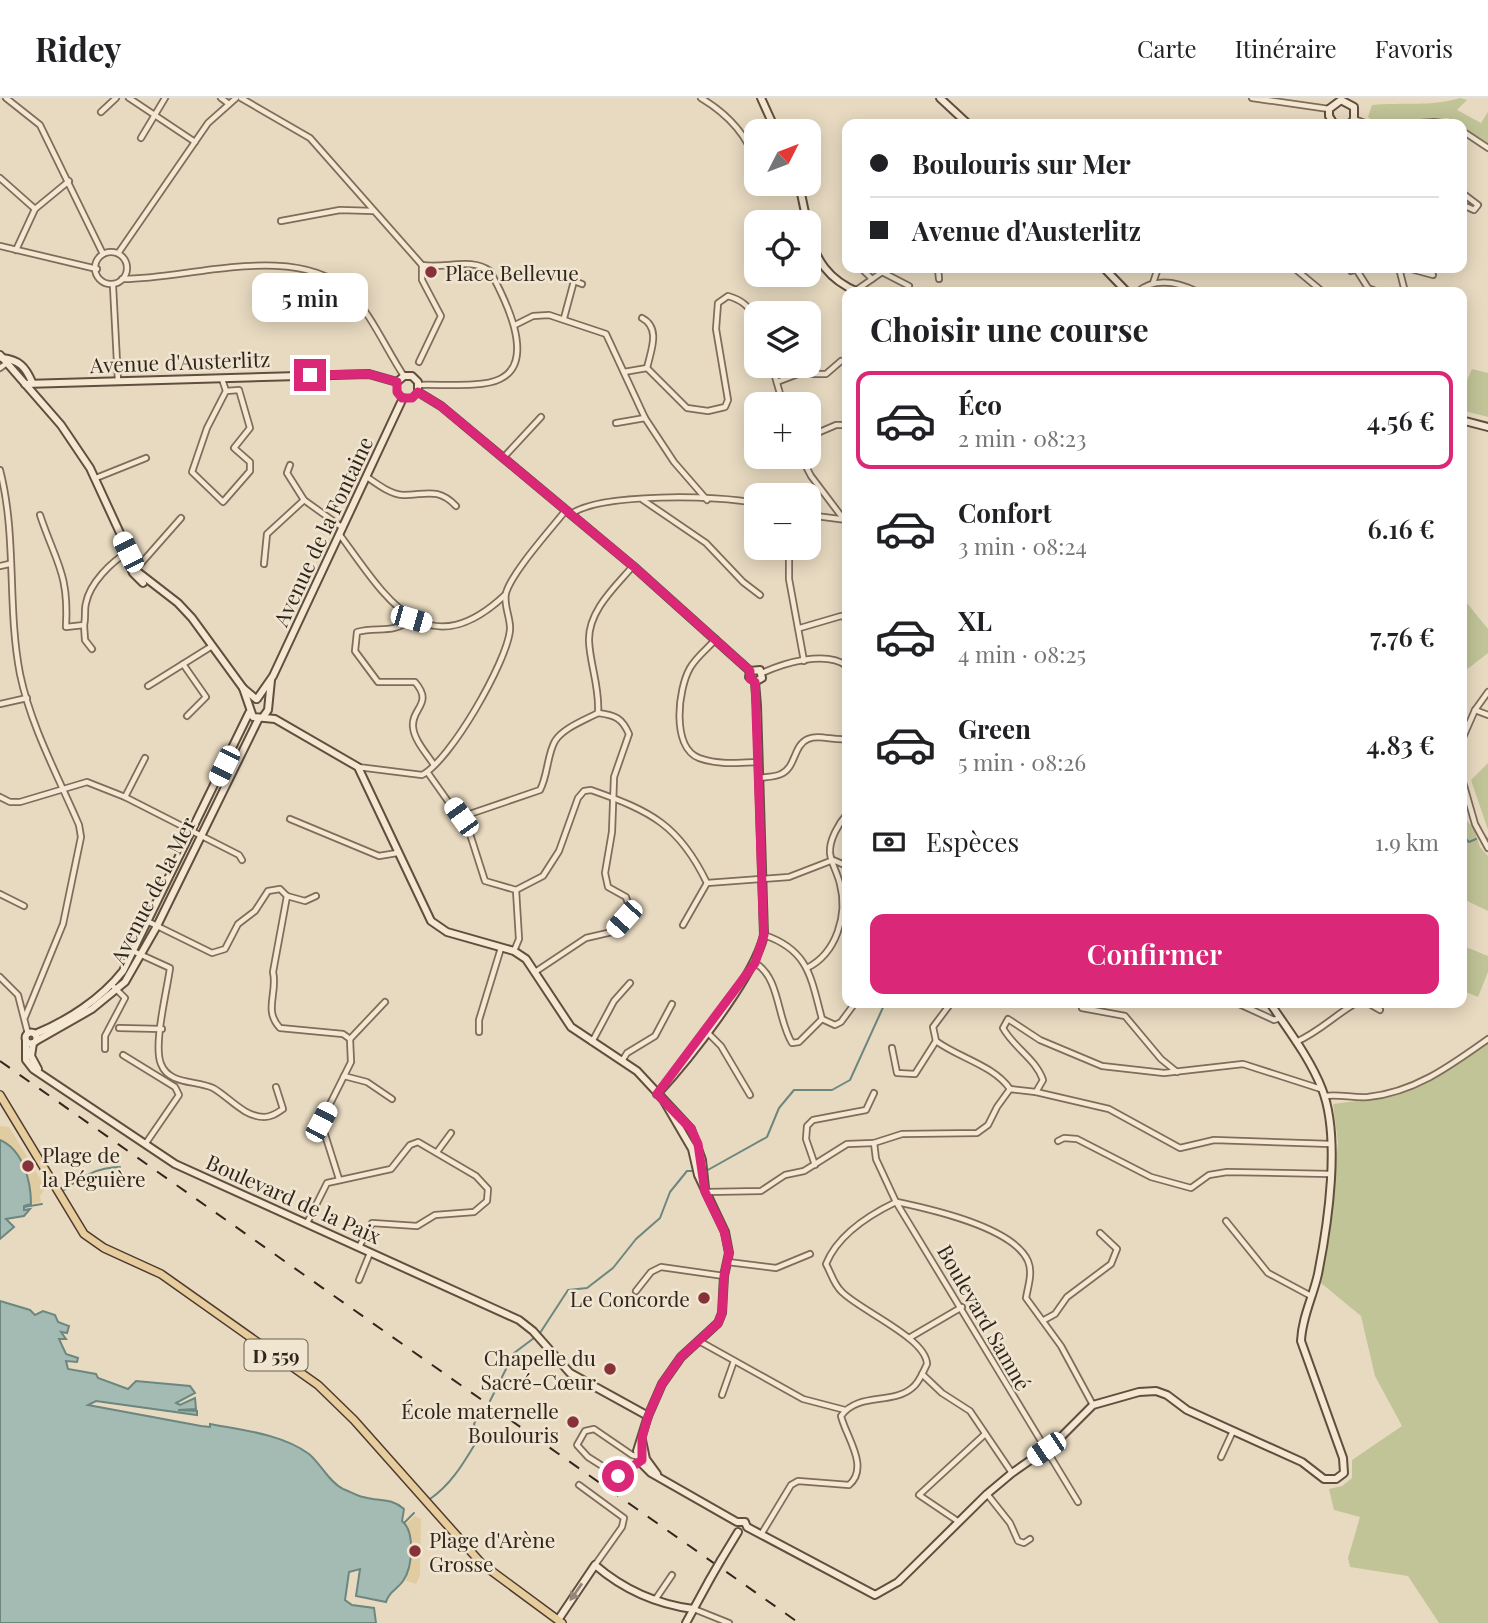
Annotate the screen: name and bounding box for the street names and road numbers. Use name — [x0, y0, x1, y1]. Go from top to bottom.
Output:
street label: Avenue d'Austerlitz — [88, 344, 271, 378]
street label: Avenue de la Fontaine — [265, 432, 378, 631]
street label: Avenue de la Mer — [102, 811, 201, 969]
street label: Boulevard de la Paix — [202, 1147, 386, 1249]
street label: Boulevard Samné — [932, 1239, 1038, 1395]
road number: D 559 — [244, 1340, 308, 1371]

